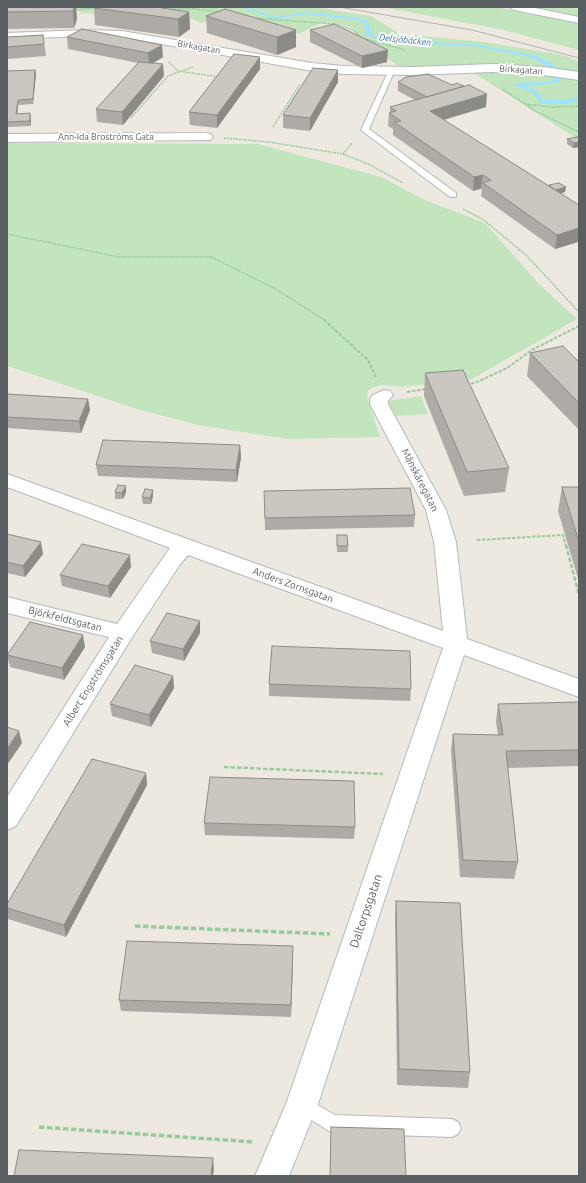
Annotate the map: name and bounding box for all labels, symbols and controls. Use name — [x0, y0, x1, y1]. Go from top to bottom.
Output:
water label: Delsjöbäcken — [378, 32, 432, 48]
street label: Birkagatan — [177, 38, 221, 56]
street label: Birkagatan — [499, 63, 543, 77]
street label: Ann-Ida Broströms Gata — [58, 132, 154, 142]
street label: Månskäregatan — [399, 447, 441, 513]
street label: Anders Zornsgatan — [251, 565, 335, 605]
street label: Björkfeldtsgatan — [27, 604, 103, 634]
street label: Albert Engströmsgatan — [60, 634, 126, 728]
street label: Daltorpsgatan — [347, 872, 385, 950]

